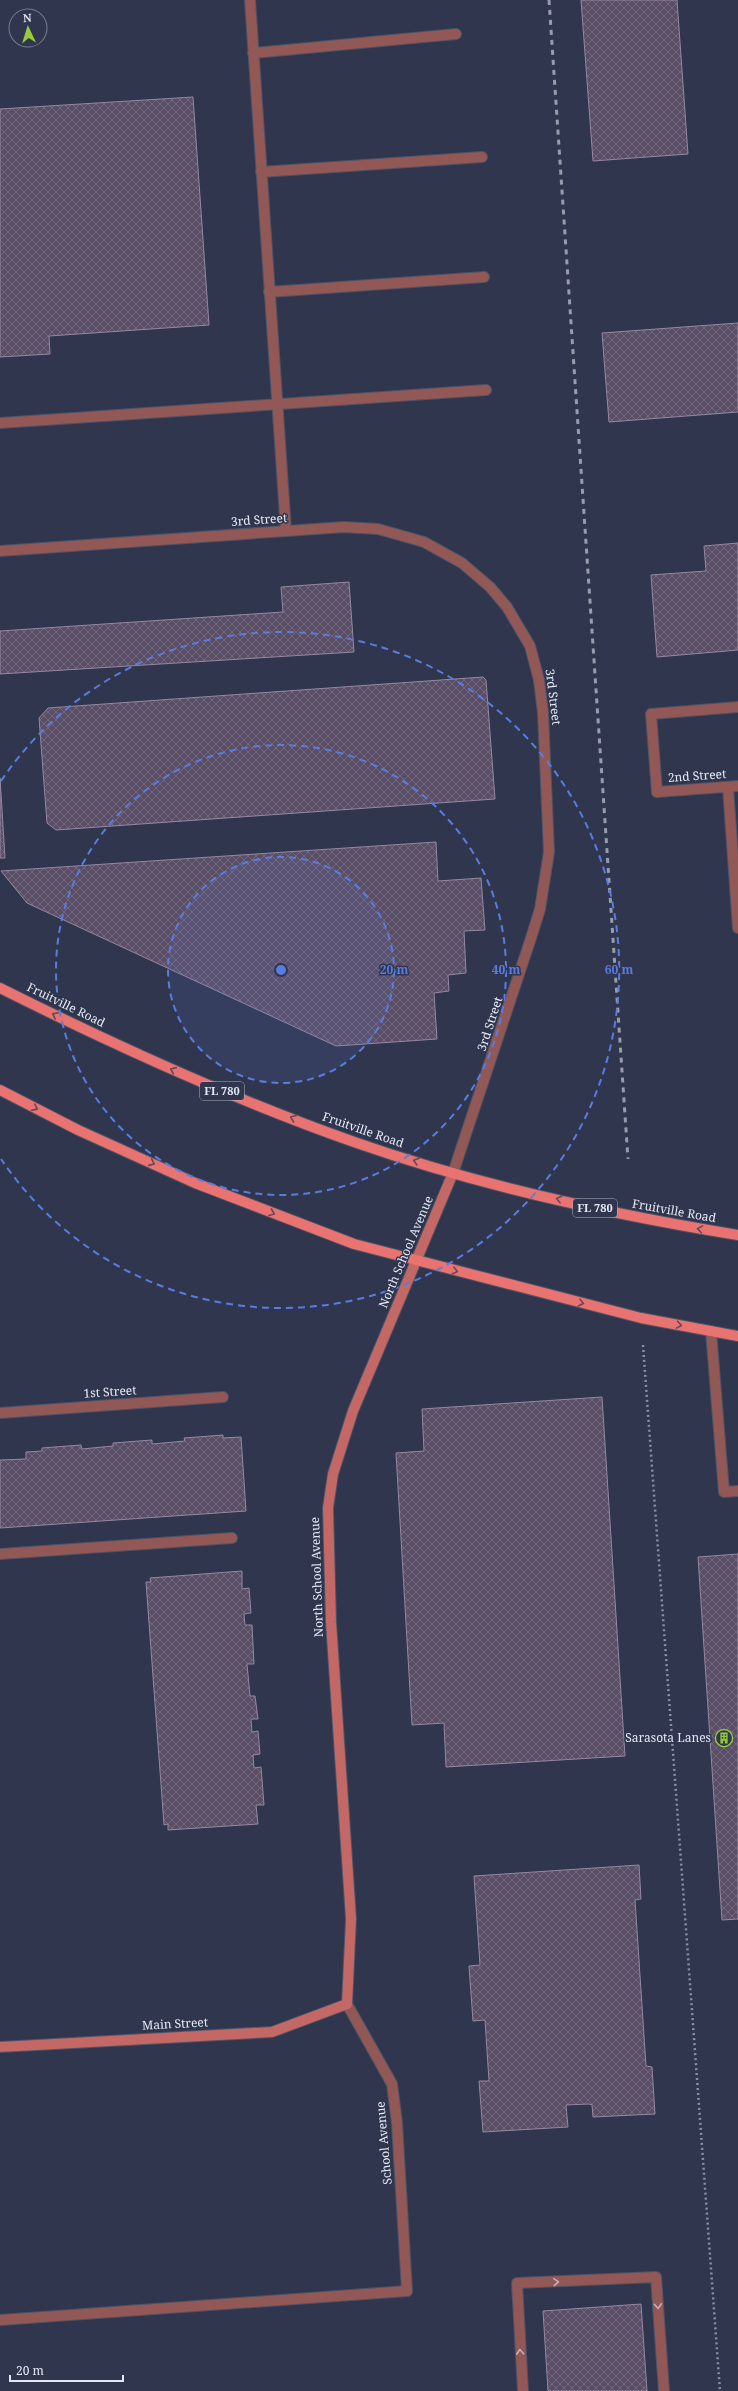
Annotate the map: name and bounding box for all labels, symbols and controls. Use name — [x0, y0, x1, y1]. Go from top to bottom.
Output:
north arrow — [8, 8, 48, 48]
text: N — [22, 10, 32, 25]
street label: 3rd Street — [230, 509, 288, 530]
street label: 3rd Street — [542, 668, 565, 726]
street label: 2nd Street — [667, 765, 727, 786]
text: 20 m — [380, 961, 408, 978]
text: 40 m — [492, 961, 520, 978]
text: 60 m — [605, 961, 633, 978]
centre of rings — [274, 963, 288, 977]
street label: Fruitville Road — [24, 978, 109, 1031]
street label: 3rd Street — [473, 994, 506, 1053]
one-way arrow — [52, 1012, 59, 1020]
one-way arrow — [169, 1067, 177, 1075]
road number: FL 780 — [200, 1082, 244, 1100]
one-way arrow — [30, 1103, 38, 1110]
street label: Fruitville Road — [320, 1108, 407, 1152]
one-way arrow — [290, 1115, 297, 1123]
one-way arrow — [413, 1157, 420, 1166]
one-way arrow — [148, 1158, 155, 1166]
street label: North School Avenue — [374, 1193, 437, 1311]
street label: Fruitville Road — [631, 1195, 718, 1226]
one-way arrow — [556, 1196, 562, 1204]
road number: FL 780 — [573, 1199, 617, 1217]
one-way arrow — [269, 1208, 276, 1216]
one-way arrow — [696, 1225, 703, 1234]
one-way arrow — [452, 1267, 458, 1275]
one-way arrow — [577, 1298, 584, 1307]
one-way arrow — [676, 1320, 683, 1329]
street label: 1st Street — [83, 1381, 137, 1402]
street label: North School Avenue — [306, 1517, 327, 1637]
building icon: Sarasota Lanes — [714, 1728, 734, 1748]
place label: Sarasota Lanes — [625, 1729, 711, 1746]
street label: Main Street — [141, 2013, 208, 2034]
street label: School Avenue — [371, 2101, 396, 2185]
one-way arrow — [553, 2277, 559, 2286]
one-way arrow — [654, 2303, 663, 2309]
one-way arrow — [516, 2349, 525, 2355]
scale bar — [10, 2357, 123, 2383]
text: 20 m — [16, 2362, 44, 2379]

